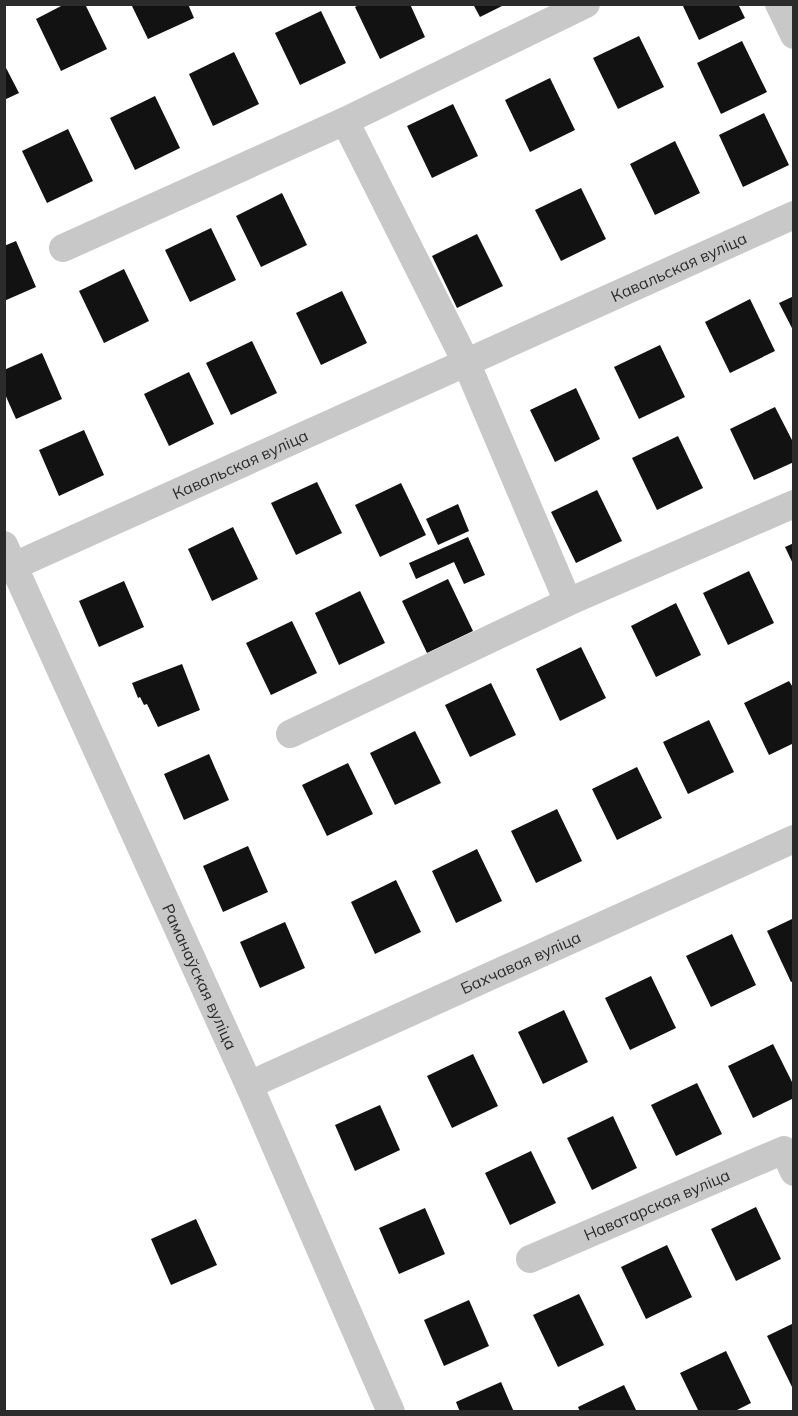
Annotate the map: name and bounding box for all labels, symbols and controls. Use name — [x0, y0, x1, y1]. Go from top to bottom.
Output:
street label: Кавальская вуліца — [608, 228, 750, 306]
street label: Кавальская вуліца — [169, 425, 311, 503]
street label: Раманаўская вуліца — [158, 901, 242, 1053]
street label: Бахчавая вуліца — [457, 927, 584, 998]
street label: Наватарская вуліца — [581, 1164, 733, 1245]

